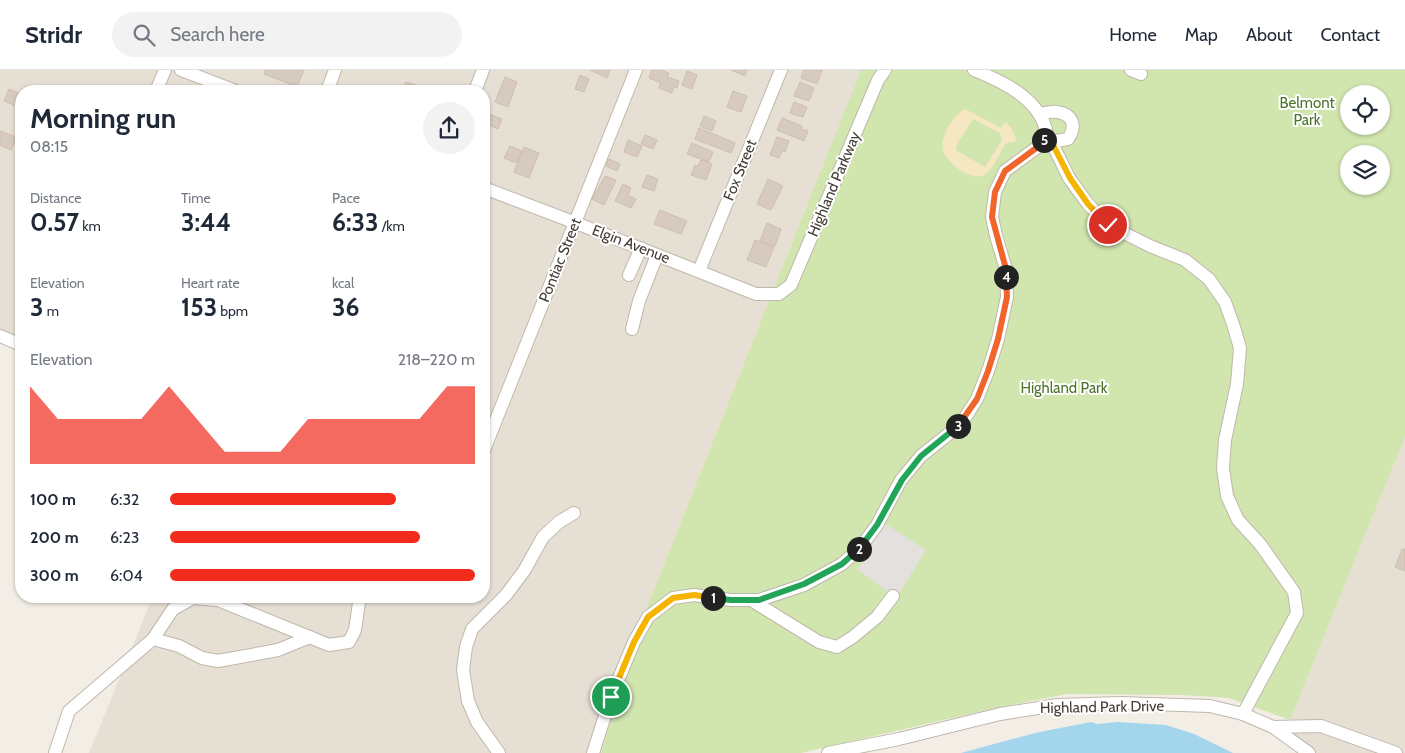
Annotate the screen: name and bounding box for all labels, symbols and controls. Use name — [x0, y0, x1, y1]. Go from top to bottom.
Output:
search box — [112, 12, 462, 57]
text: Stridr — [25, 20, 82, 49]
icon: search — [130, 21, 158, 49]
text: Search here — [170, 23, 265, 46]
text: Home — [1109, 24, 1157, 46]
text: Map — [1185, 24, 1218, 46]
text: About — [1246, 24, 1292, 46]
text: Contact — [1320, 24, 1380, 46]
map controls — [1340, 85, 1390, 195]
button: locate — [1340, 85, 1390, 135]
park label: Belmont Park — [1280, 94, 1334, 129]
text: Morning run — [30, 101, 176, 135]
button: share — [423, 102, 475, 154]
street label: Highland Parkway — [804, 128, 864, 239]
pin: 5 — [1032, 128, 1056, 152]
text: 5 — [1041, 131, 1048, 149]
text: 08:15 — [30, 137, 68, 156]
street label: Fox Street — [720, 137, 760, 203]
button: layers — [1340, 145, 1390, 195]
text: Distance — [30, 189, 82, 207]
text: Time — [181, 189, 211, 207]
text: Pace — [332, 189, 360, 207]
pin — [1087, 204, 1129, 246]
text: 0.57 — [30, 207, 79, 237]
text: 3:44 — [181, 207, 231, 237]
text: 6:33 — [332, 207, 379, 237]
icon: check — [1094, 211, 1122, 239]
street label: Pontiac Street — [535, 215, 585, 305]
text: km — [79, 217, 101, 235]
text: /km — [379, 217, 405, 235]
street label: Elgin Avenue — [589, 221, 673, 267]
pin: 4 — [994, 264, 1018, 290]
text: 4 — [1002, 268, 1011, 286]
text: Elevation — [30, 274, 85, 292]
text: Heart rate — [181, 274, 240, 292]
text: kcal — [332, 274, 354, 292]
text: 3 — [30, 292, 43, 322]
text: 153 — [181, 292, 217, 322]
text: 36 — [332, 292, 360, 322]
text: m — [43, 302, 59, 320]
text: bpm — [217, 302, 248, 320]
text: Elevation — [30, 350, 93, 369]
text: 218–220 m — [398, 350, 475, 369]
park label: Highland Park — [1020, 379, 1108, 397]
pin: 3 — [946, 414, 970, 438]
text: 3 — [955, 417, 962, 435]
text: 100 m — [30, 490, 76, 509]
text: 6:32 — [110, 490, 139, 509]
text: 200 m — [30, 528, 79, 547]
text: 6:23 — [110, 528, 139, 547]
pin: 2 — [846, 536, 872, 562]
text: 2 — [856, 540, 863, 558]
text: 300 m — [30, 566, 79, 585]
text: 6:04 — [110, 566, 143, 585]
pin: 1 — [700, 586, 726, 610]
text: 1 — [711, 589, 716, 607]
pin — [590, 676, 632, 718]
icon: arrive — [597, 683, 625, 711]
street label: Highland Park Drive — [1040, 697, 1165, 717]

